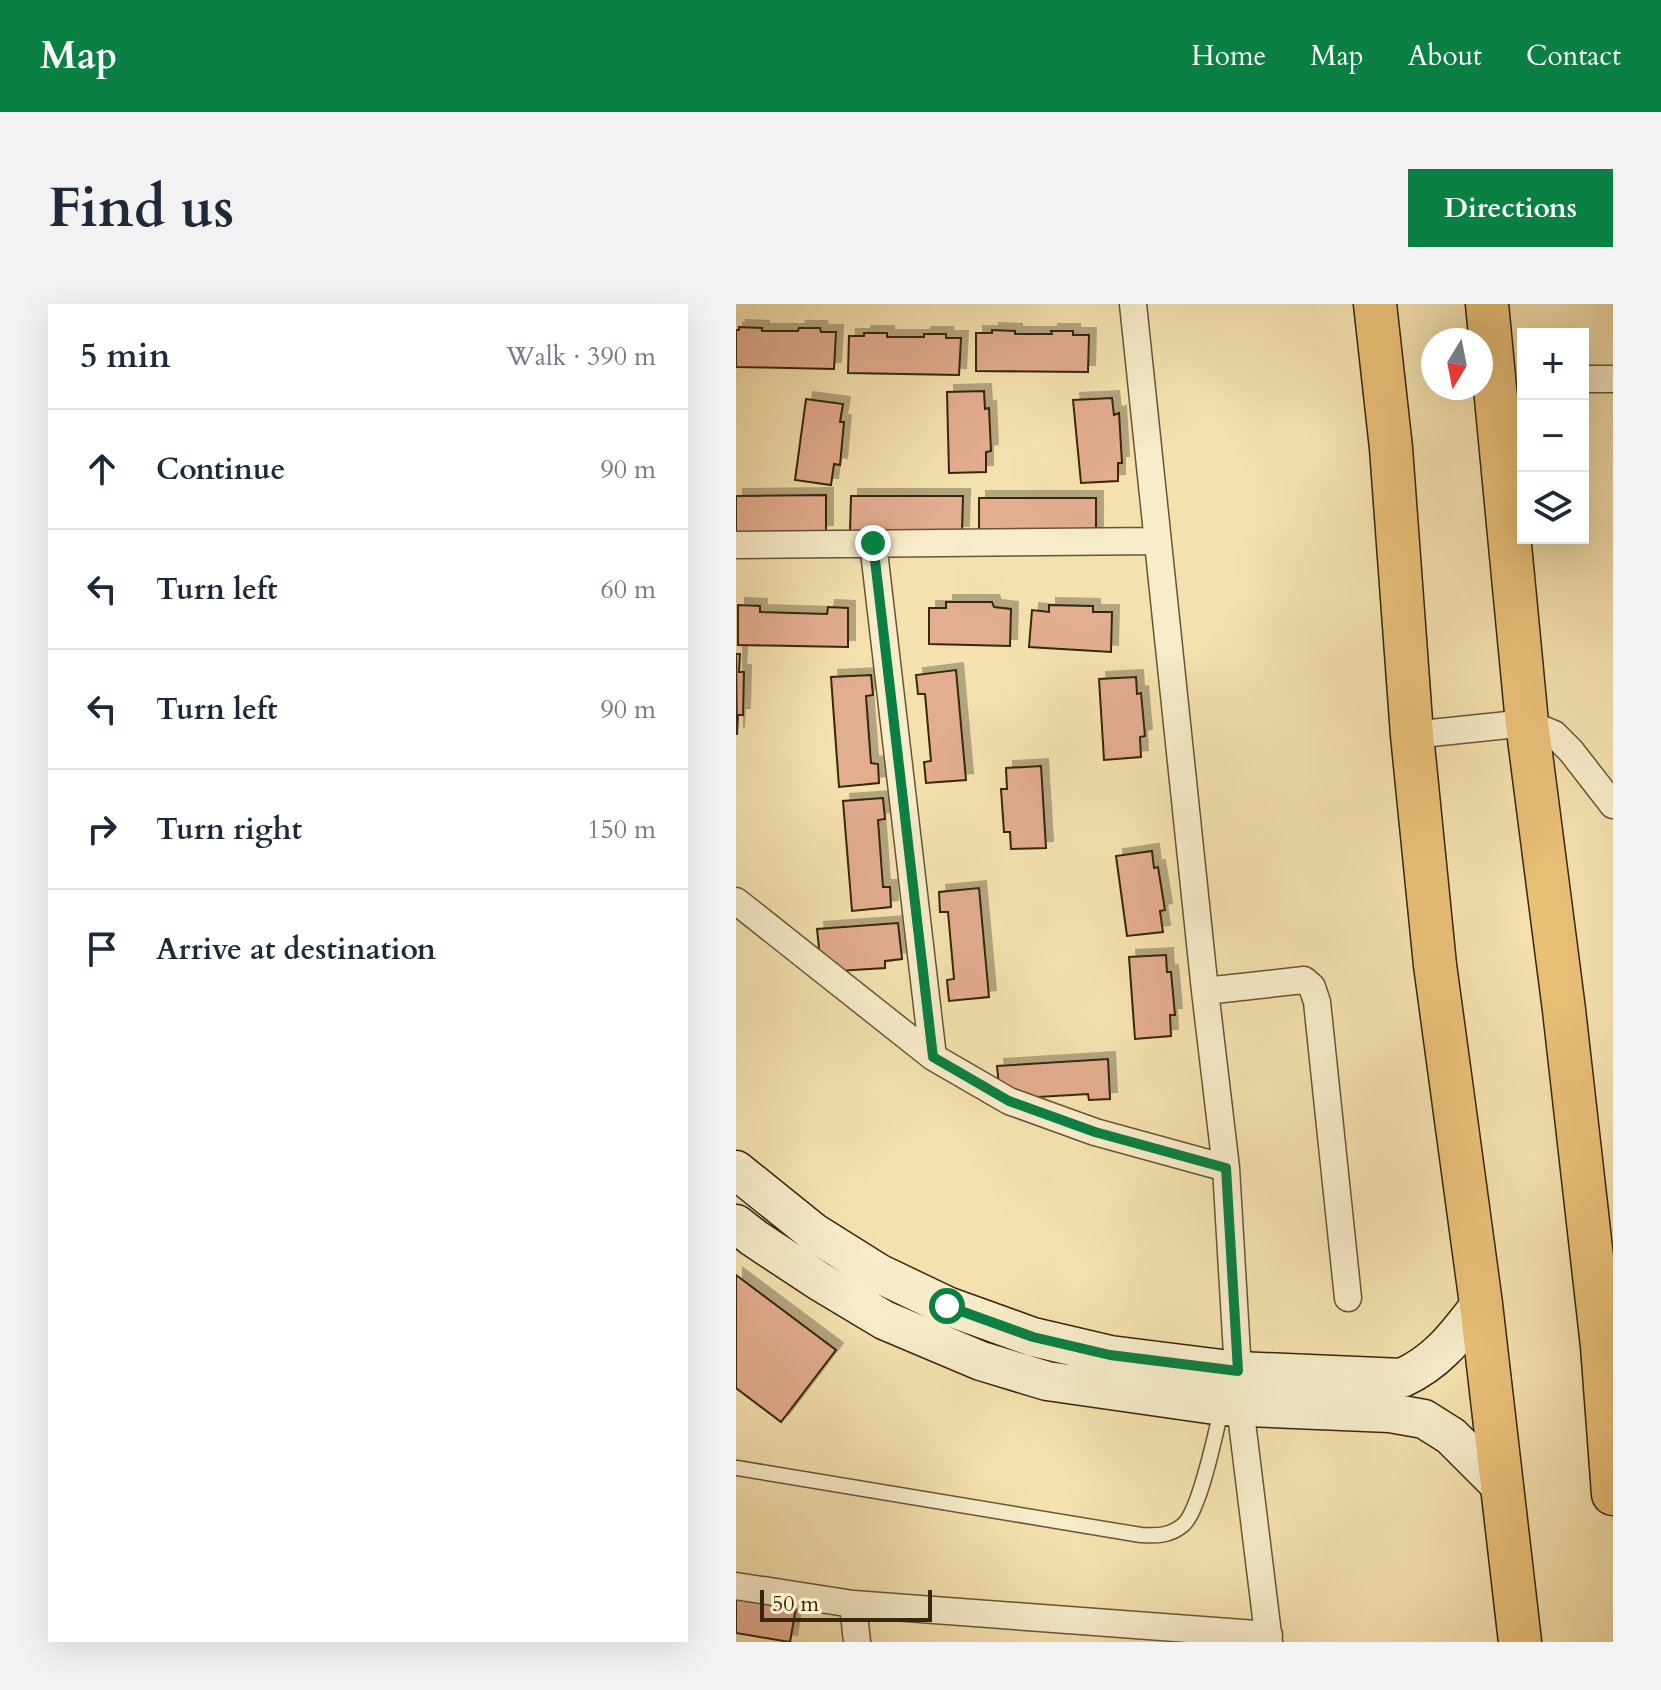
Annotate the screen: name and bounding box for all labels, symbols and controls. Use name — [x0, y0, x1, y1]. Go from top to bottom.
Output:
text: Map — [40, 30, 117, 82]
text: Home — [1191, 37, 1266, 75]
text: Map — [1310, 37, 1364, 75]
text: About — [1408, 37, 1482, 75]
text: Contact — [1526, 37, 1621, 75]
button: Directions — [1408, 169, 1613, 247]
text: Find us — [48, 171, 234, 246]
north arrow — [1421, 328, 1493, 400]
map controls — [1517, 328, 1589, 544]
button: + — [1517, 328, 1589, 400]
text: 5 min — [80, 333, 171, 379]
text: Walk · 390 m — [506, 339, 656, 374]
button: − — [1517, 400, 1589, 472]
icon: ahead — [80, 447, 124, 491]
text: Continue — [156, 449, 285, 490]
text: 90 m — [600, 452, 656, 487]
button: layers — [1517, 472, 1589, 544]
route end — [855, 525, 891, 561]
icon: left — [80, 567, 124, 611]
text: Turn left — [156, 569, 278, 610]
text: 60 m — [600, 572, 656, 607]
icon: left — [80, 687, 124, 731]
text: Turn left — [156, 689, 278, 730]
text: 90 m — [600, 692, 656, 727]
icon: right — [80, 807, 124, 851]
text: Turn right — [156, 809, 302, 850]
text: 150 m — [587, 812, 656, 847]
icon: arrive — [80, 927, 124, 971]
text: Arrive at destination — [156, 929, 436, 970]
route start — [929, 1288, 965, 1324]
scale bar — [760, 1586, 932, 1622]
text: 50 m — [772, 1589, 819, 1619]

